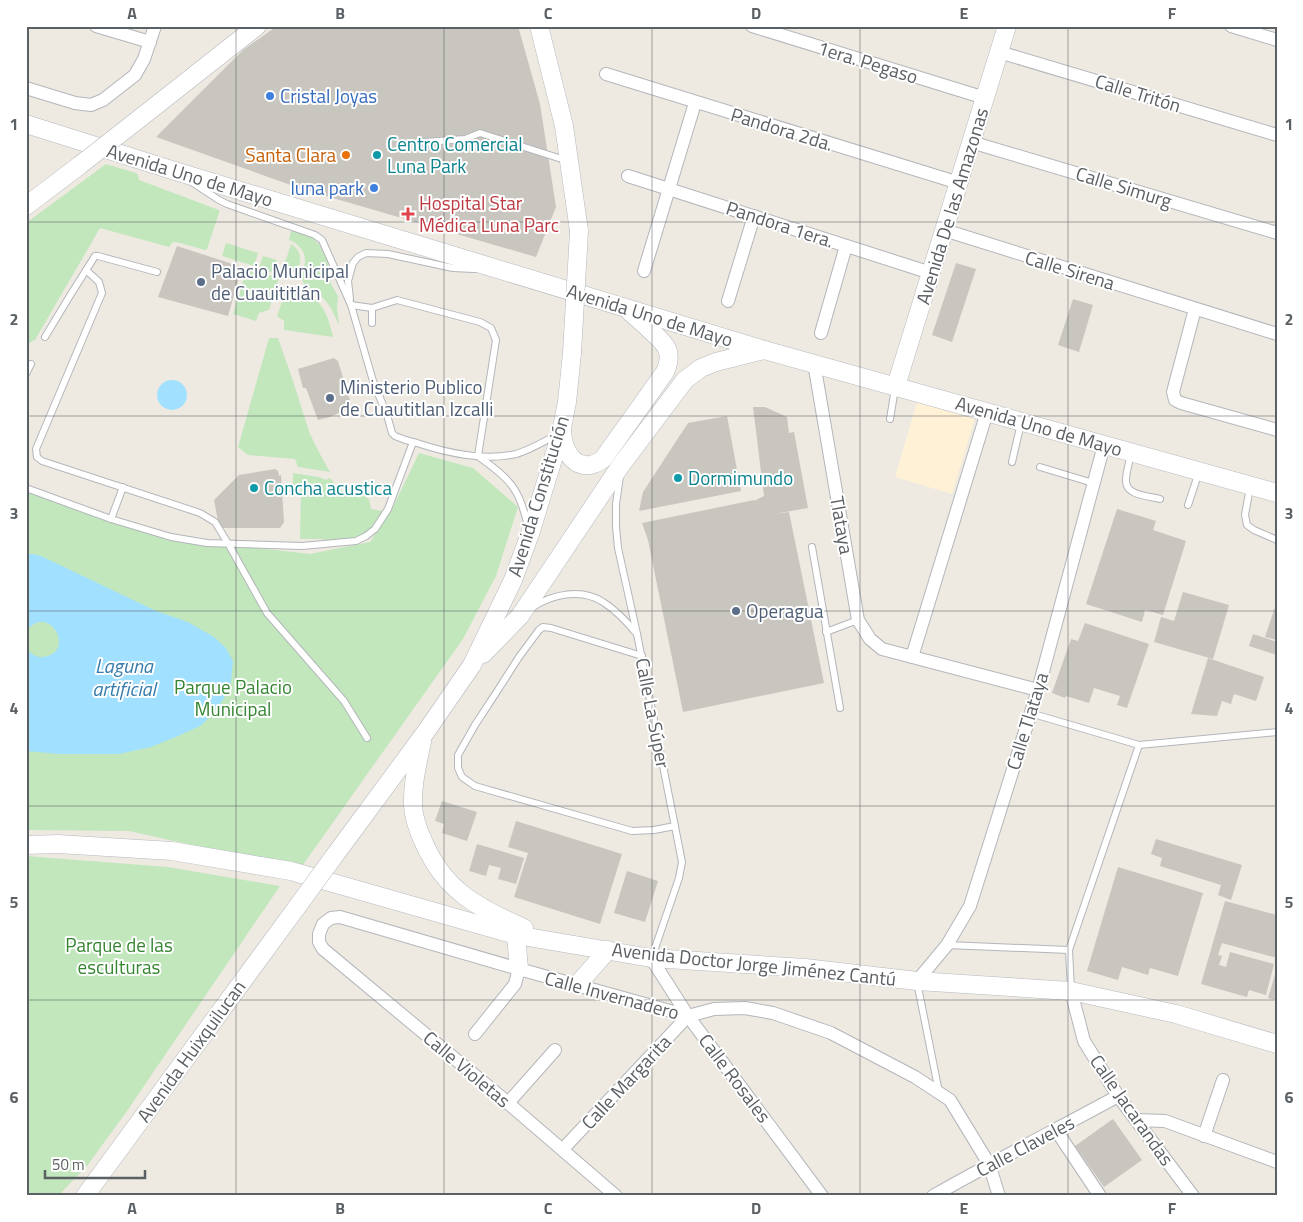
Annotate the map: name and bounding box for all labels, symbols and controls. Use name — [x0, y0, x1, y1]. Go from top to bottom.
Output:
text: A — [127, 1, 137, 25]
text: B — [335, 1, 345, 25]
text: C — [544, 1, 553, 25]
text: D — [751, 1, 761, 25]
text: E — [960, 1, 969, 25]
text: F — [1168, 1, 1177, 25]
street label: 1era. Pegaso — [814, 33, 922, 91]
street label: Calle Tritón — [1092, 66, 1185, 119]
place label: Cristal Joyas — [280, 81, 377, 110]
marker: Cristal Joyas — [264, 90, 276, 102]
street label: Pandora 2da. — [727, 99, 837, 158]
street label: Avenida De las Amazonas — [908, 104, 995, 308]
text: 1 — [10, 112, 18, 136]
text: 1 — [1285, 112, 1293, 136]
place label: Centro Comercial Luna Park — [387, 129, 523, 180]
street label: Avenida Uno de Mayo — [103, 135, 277, 214]
place label: Santa Clara — [245, 140, 336, 169]
marker: Santa Clara — [340, 149, 352, 161]
marker: Centro Comercial Luna Park — [371, 149, 383, 161]
street label: Calle Simurg — [1073, 158, 1176, 215]
place label: luna park — [290, 173, 364, 202]
marker: luna park — [368, 182, 380, 194]
place label: Hospital Star Médica Luna Parc — [419, 188, 559, 239]
street label: Pandora 1era. — [723, 192, 838, 255]
marker: Hospital Star Médica Luna Parc — [401, 207, 415, 221]
street label: Calle Sirena — [1022, 242, 1119, 297]
place label: Palacio Municipal de Cuauititlán — [211, 256, 349, 307]
street label: Avenida Uno de Mayo — [563, 275, 737, 354]
marker: Palacio Municipal de Cuauititlán — [195, 276, 207, 288]
text: 2 — [10, 307, 18, 331]
text: 2 — [1285, 307, 1293, 331]
place label: Ministerio Publico de Cuautitlan Izcalli — [340, 372, 493, 423]
street label: Avenida Uno de Mayo — [952, 388, 1126, 463]
marker: Ministerio Publico de Cuautitlan Izcalli — [324, 392, 336, 404]
street label: Avenida Constitución — [499, 412, 576, 580]
place label: Dormimundo — [688, 463, 793, 492]
marker: Dormimundo — [672, 472, 684, 484]
place label: Concha acustica — [264, 473, 392, 502]
marker: Concha acustica — [248, 482, 260, 494]
street label: Tlataya — [823, 494, 862, 557]
text: 3 — [10, 501, 18, 525]
text: 3 — [1285, 501, 1293, 525]
place label: Operagua — [746, 596, 824, 625]
marker: Operagua — [730, 605, 742, 617]
water label: Laguna artificial — [92, 650, 159, 704]
street label: Calle La Súper — [629, 655, 678, 771]
street label: Calle Tlataya — [998, 668, 1055, 773]
park label: Parque Palacio Municipal — [174, 672, 292, 723]
text: 4 — [10, 696, 19, 720]
text: 4 — [1285, 696, 1294, 720]
text: 5 — [10, 890, 19, 914]
text: 5 — [1285, 890, 1294, 914]
park label: Parque de las esculturas — [65, 930, 173, 981]
street label: Avenida Doctor Jorge Jiménez Cantú — [611, 934, 898, 993]
street label: Calle Invernadero — [542, 963, 683, 1026]
street label: Avenida Huixquilucan — [129, 973, 252, 1128]
street label: Calle Violetas — [417, 1023, 518, 1114]
street label: Calle Margarita — [574, 1027, 678, 1136]
street label: Calle Rosales — [692, 1027, 779, 1129]
street label: Calle Jacarandas — [1083, 1048, 1182, 1171]
text: 6 — [10, 1085, 19, 1109]
text: 6 — [1285, 1085, 1294, 1109]
street label: Calle Claveles — [970, 1107, 1079, 1184]
scale bar — [45, 1147, 145, 1179]
text: 50 m — [52, 1153, 85, 1176]
text: A — [127, 1196, 137, 1220]
text: B — [335, 1196, 345, 1220]
text: C — [544, 1196, 553, 1220]
text: D — [751, 1196, 761, 1220]
text: E — [960, 1196, 969, 1220]
text: F — [1168, 1196, 1177, 1220]

